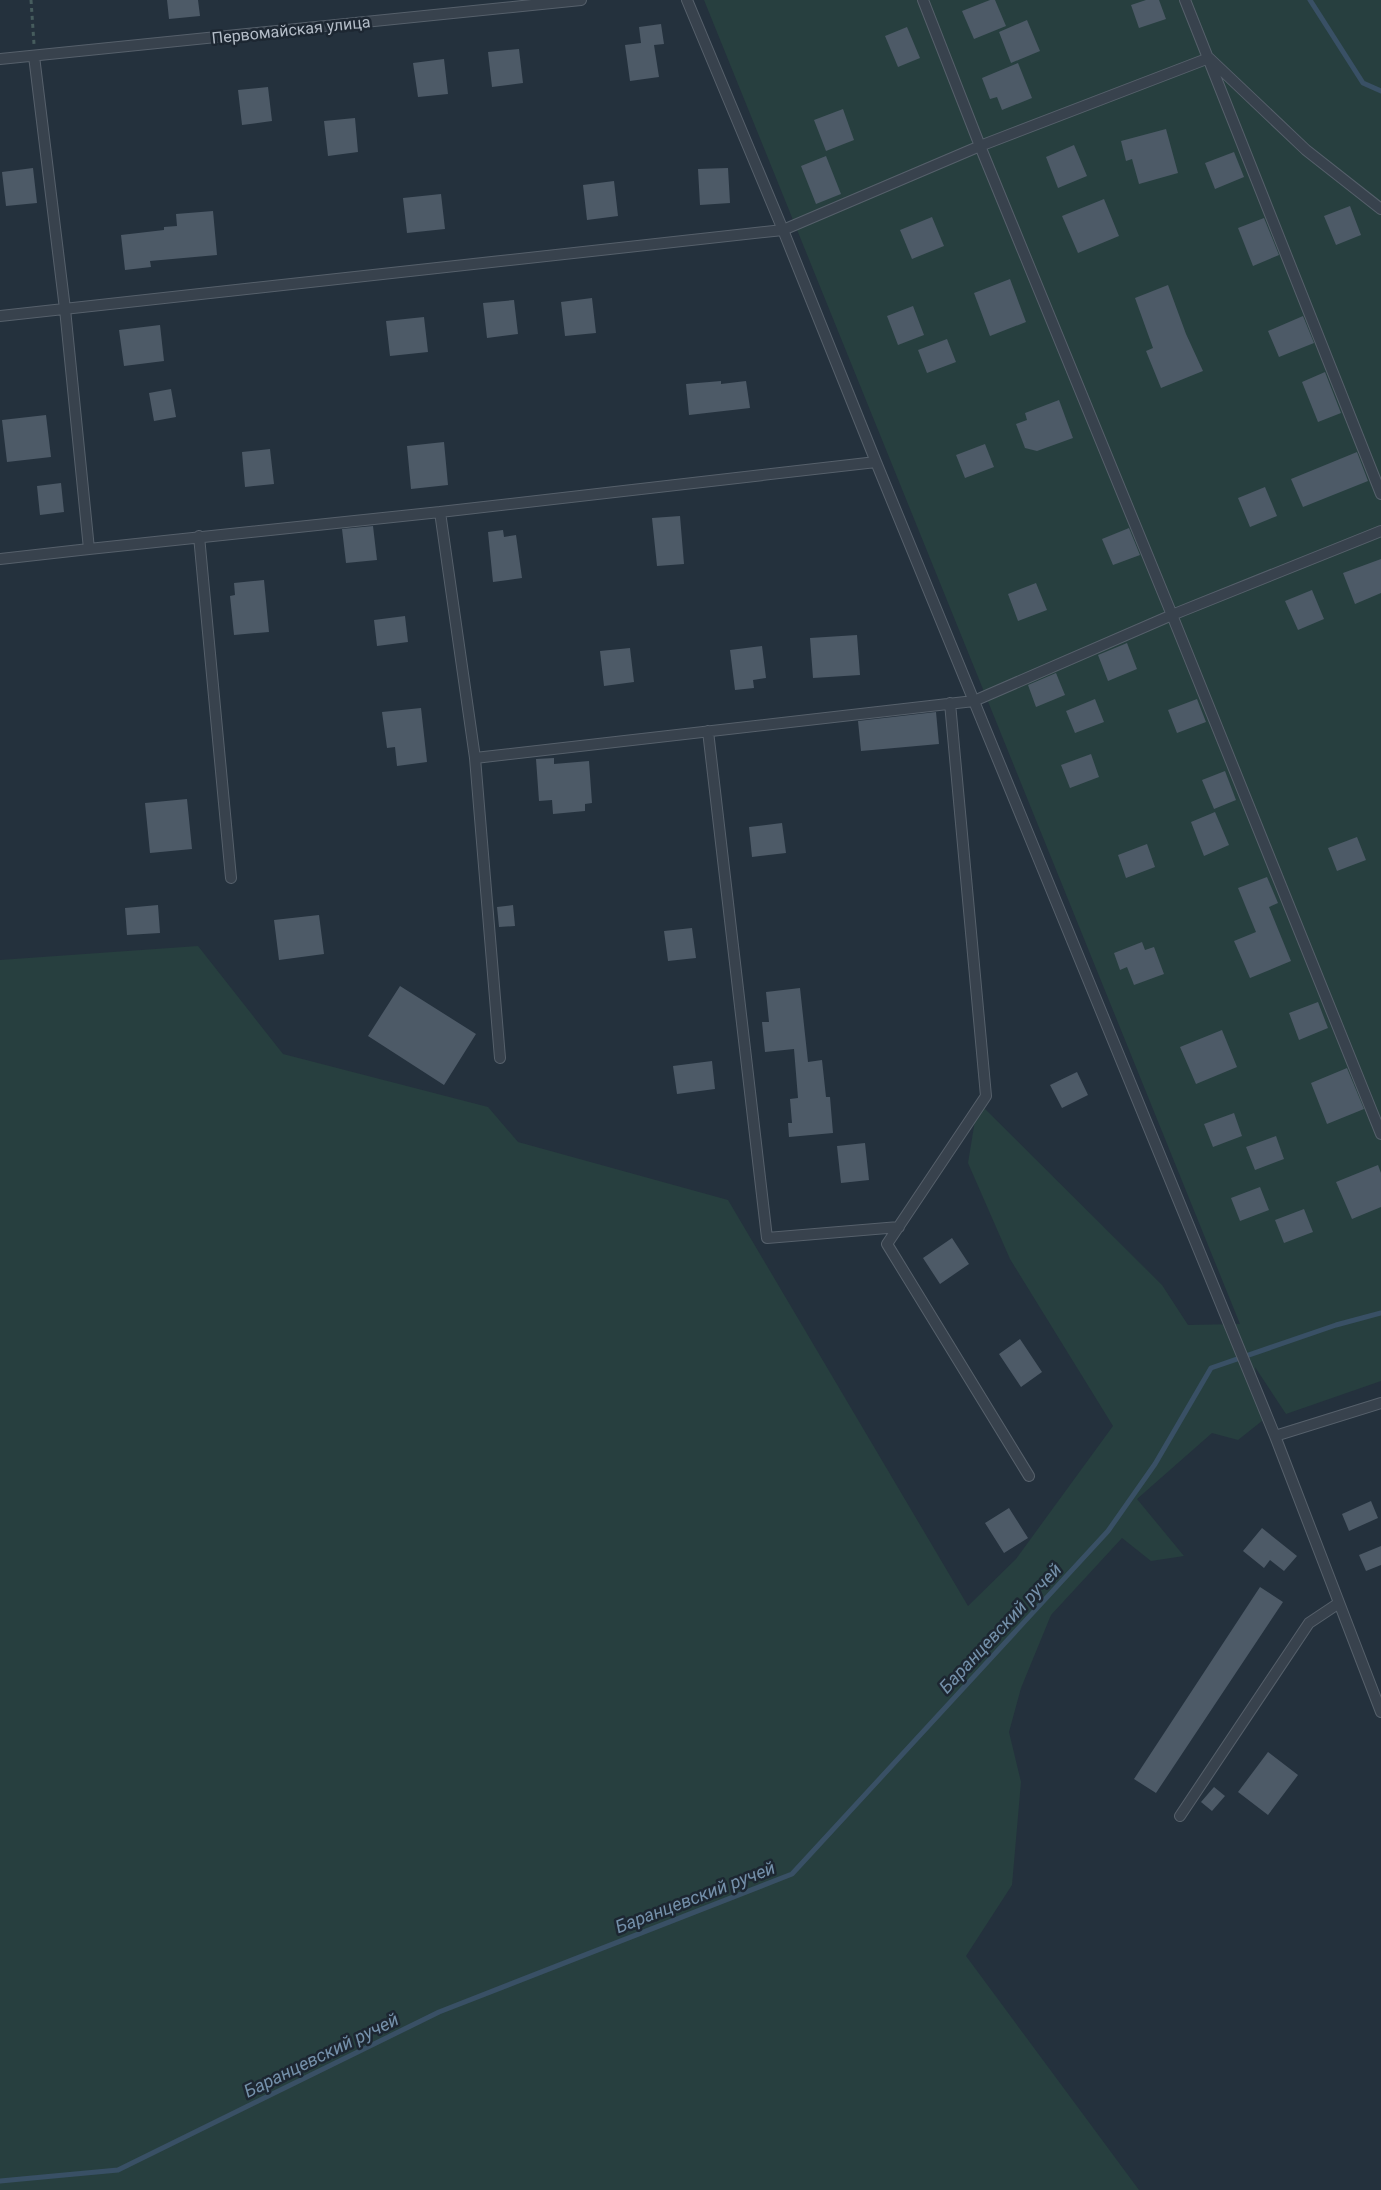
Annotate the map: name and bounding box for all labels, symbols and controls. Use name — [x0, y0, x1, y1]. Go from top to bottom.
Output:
street label: Первомайская улица — [211, 12, 371, 48]
water label: Баранцевский ручей — [935, 1559, 1065, 1697]
water label: Баранцевский ручей — [612, 1857, 778, 1937]
water label: Баранцевский ручей — [240, 2008, 402, 2102]

